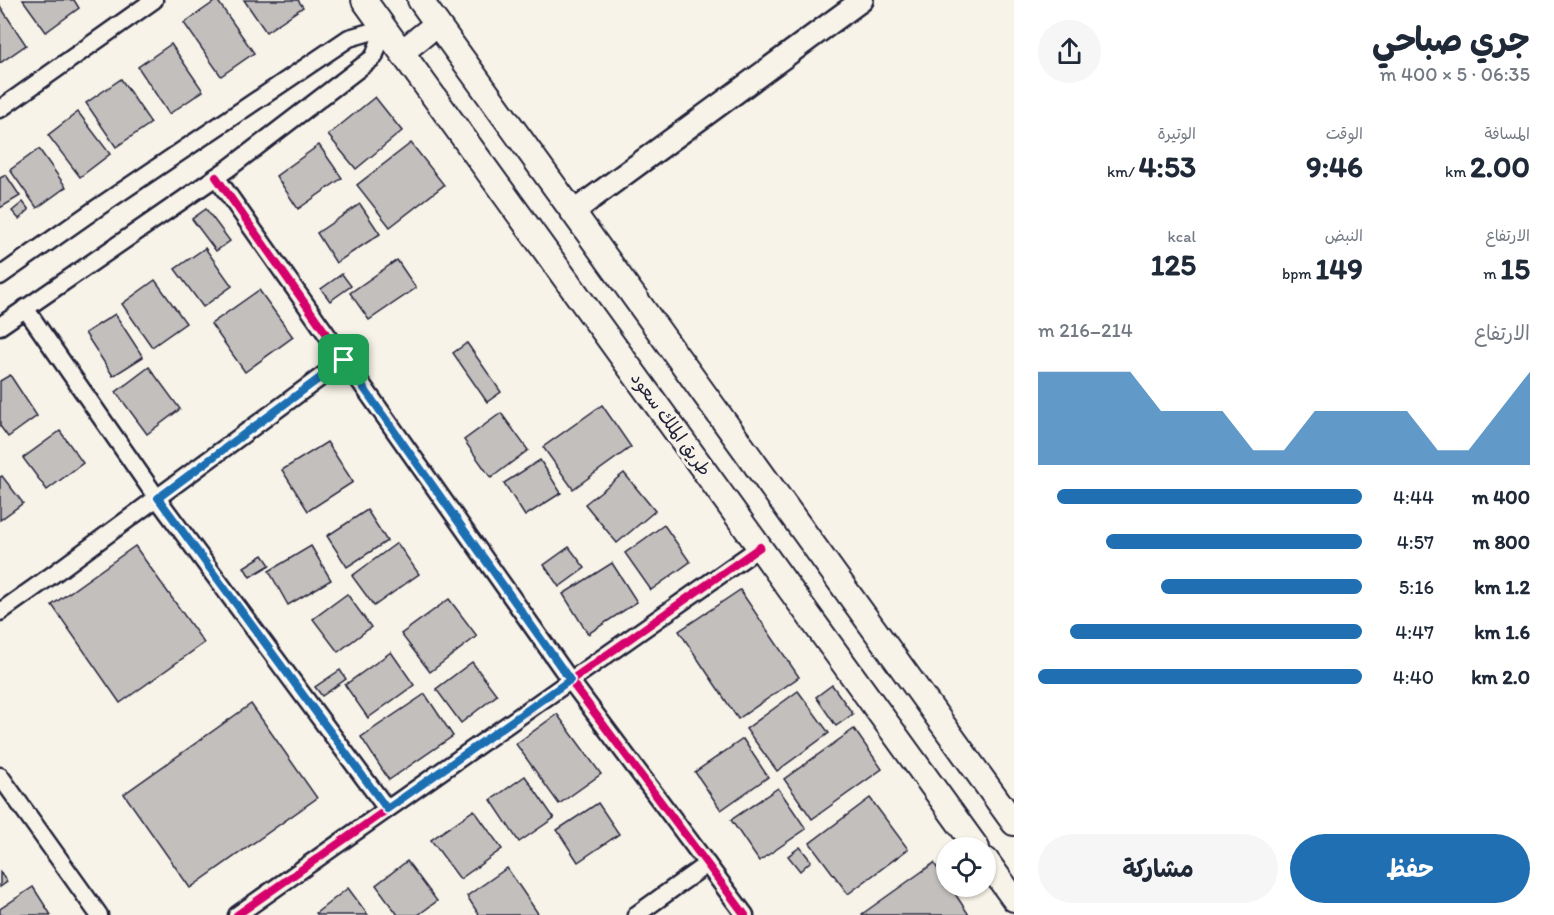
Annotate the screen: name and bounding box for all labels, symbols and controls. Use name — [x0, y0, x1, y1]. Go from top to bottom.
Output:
button: share — [1038, 20, 1101, 83]
text: جري صباحي — [1372, 20, 1530, 59]
text: 06:35 · 5 × 400 m — [1380, 62, 1530, 86]
text: الوتيرة — [1157, 124, 1196, 143]
text: الوقت — [1326, 124, 1363, 143]
text: المسافة — [1484, 124, 1530, 143]
text: 4:53 — [1139, 148, 1196, 185]
text: 9:46 — [1306, 148, 1363, 185]
text: 2.00 — [1470, 148, 1530, 185]
text: /km — [1107, 162, 1139, 181]
text: km — [1445, 162, 1470, 181]
text: النبض — [1325, 226, 1363, 245]
text: الارتفاع — [1485, 226, 1530, 245]
text: kcal — [1168, 227, 1196, 246]
text: 125 — [1151, 246, 1196, 283]
text: 149 — [1315, 250, 1363, 287]
text: 15 — [1500, 250, 1530, 287]
text: bpm — [1282, 264, 1315, 283]
text: m — [1483, 264, 1500, 283]
text: 214–216 m — [1038, 318, 1133, 342]
text: الارتفاع — [1474, 321, 1530, 345]
pin — [318, 334, 369, 385]
icon: arrive — [327, 343, 360, 376]
street label: طريق الملك سعود — [625, 368, 716, 481]
text: 4:44 — [1393, 485, 1434, 509]
text: 400 m — [1472, 485, 1530, 509]
text: 4:57 — [1397, 530, 1434, 554]
text: 800 m — [1473, 530, 1530, 554]
text: 5:16 — [1399, 575, 1434, 599]
text: 1.2 km — [1474, 575, 1530, 599]
text: 4:47 — [1395, 620, 1434, 644]
text: 1.6 km — [1474, 620, 1530, 644]
text: 4:40 — [1393, 665, 1434, 689]
text: 2.0 km — [1471, 665, 1530, 689]
button: مشاركة — [1038, 834, 1278, 903]
button: حفظ — [1290, 834, 1530, 903]
map controls — [936, 837, 996, 897]
button: locate — [936, 837, 996, 897]

